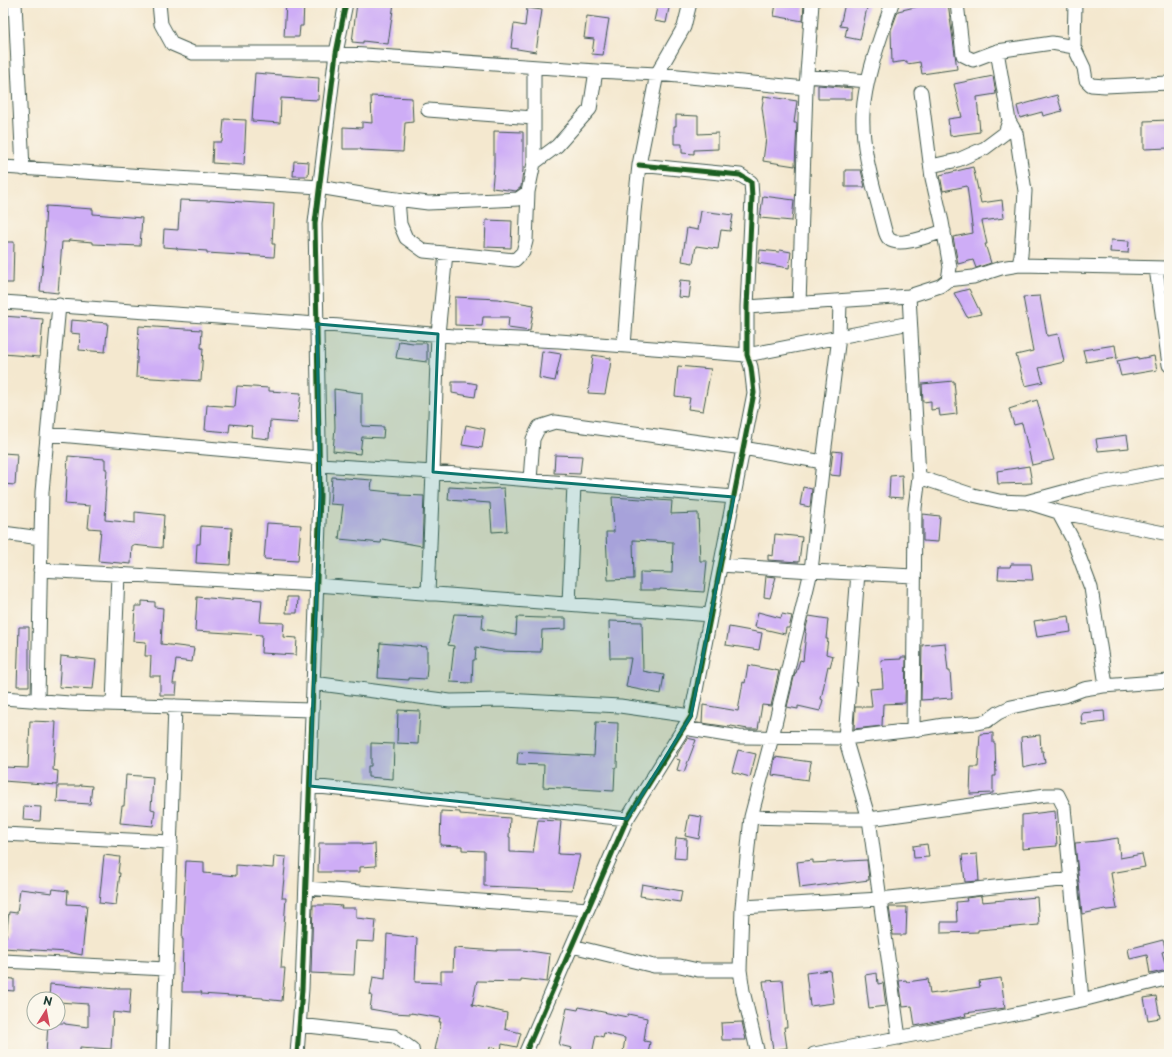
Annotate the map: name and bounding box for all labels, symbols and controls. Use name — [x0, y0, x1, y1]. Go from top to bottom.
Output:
north arrow — [26, 991, 66, 1031]
text: N — [42, 992, 54, 1010]

